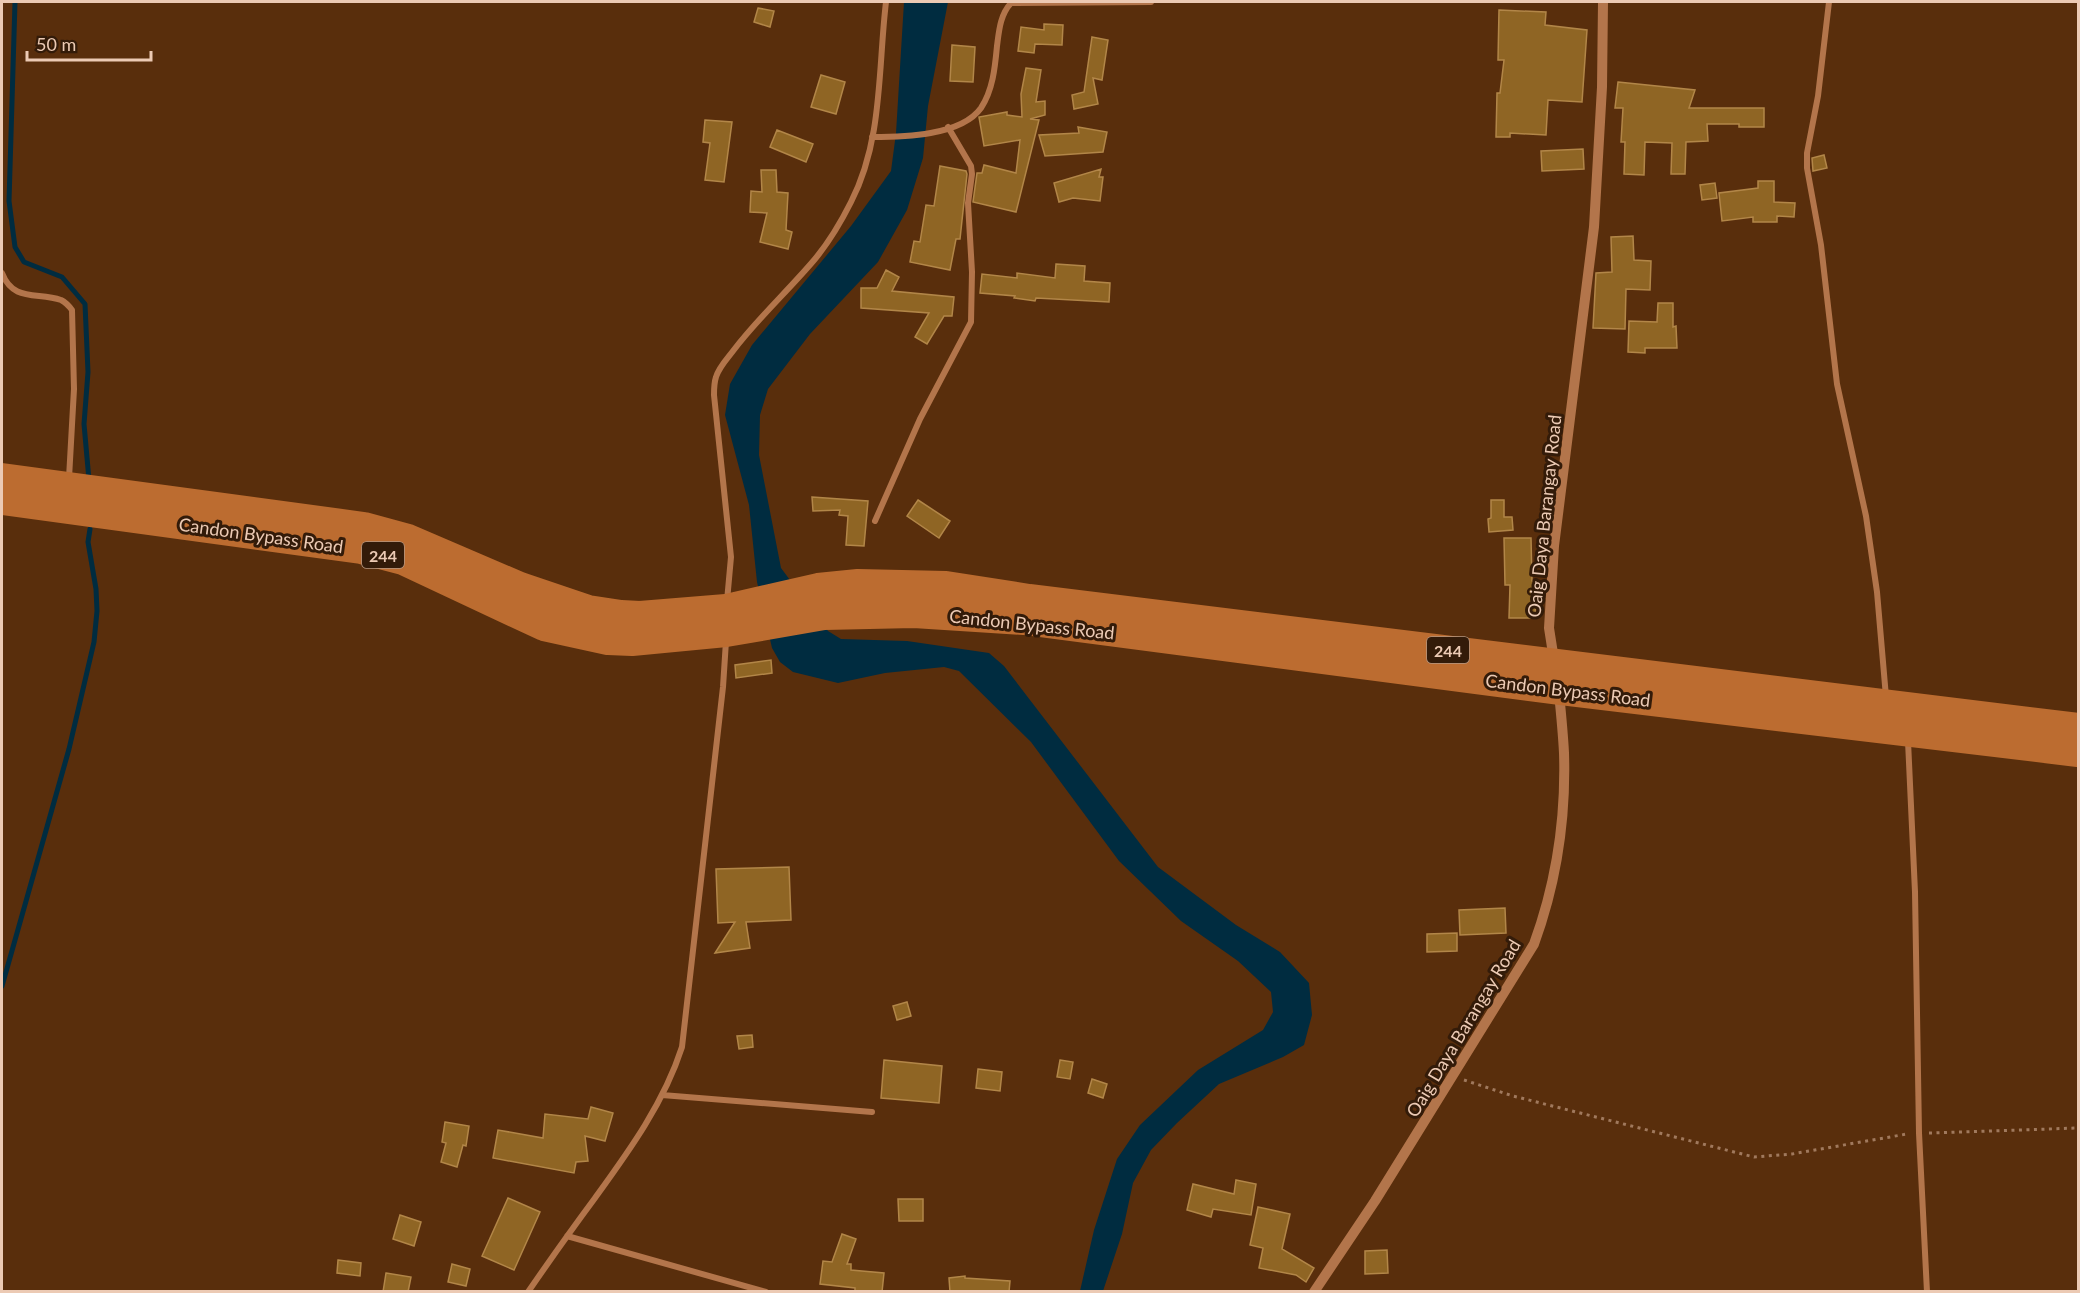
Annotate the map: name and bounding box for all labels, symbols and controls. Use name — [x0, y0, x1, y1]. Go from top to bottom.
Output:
scale bar — [27, 24, 152, 62]
text: 50 m — [36, 33, 76, 55]
street label: Oaig Daya Barangay Road — [1522, 414, 1566, 618]
street label: Candon Bypass Road — [177, 513, 345, 557]
road number: 244 — [362, 542, 404, 568]
street label: Candon Bypass Road — [948, 604, 1116, 644]
road number: 244 — [1427, 637, 1469, 663]
street label: Candon Bypass Road — [1484, 669, 1652, 711]
street label: Oaig Daya Barangay Road — [1401, 935, 1525, 1121]

